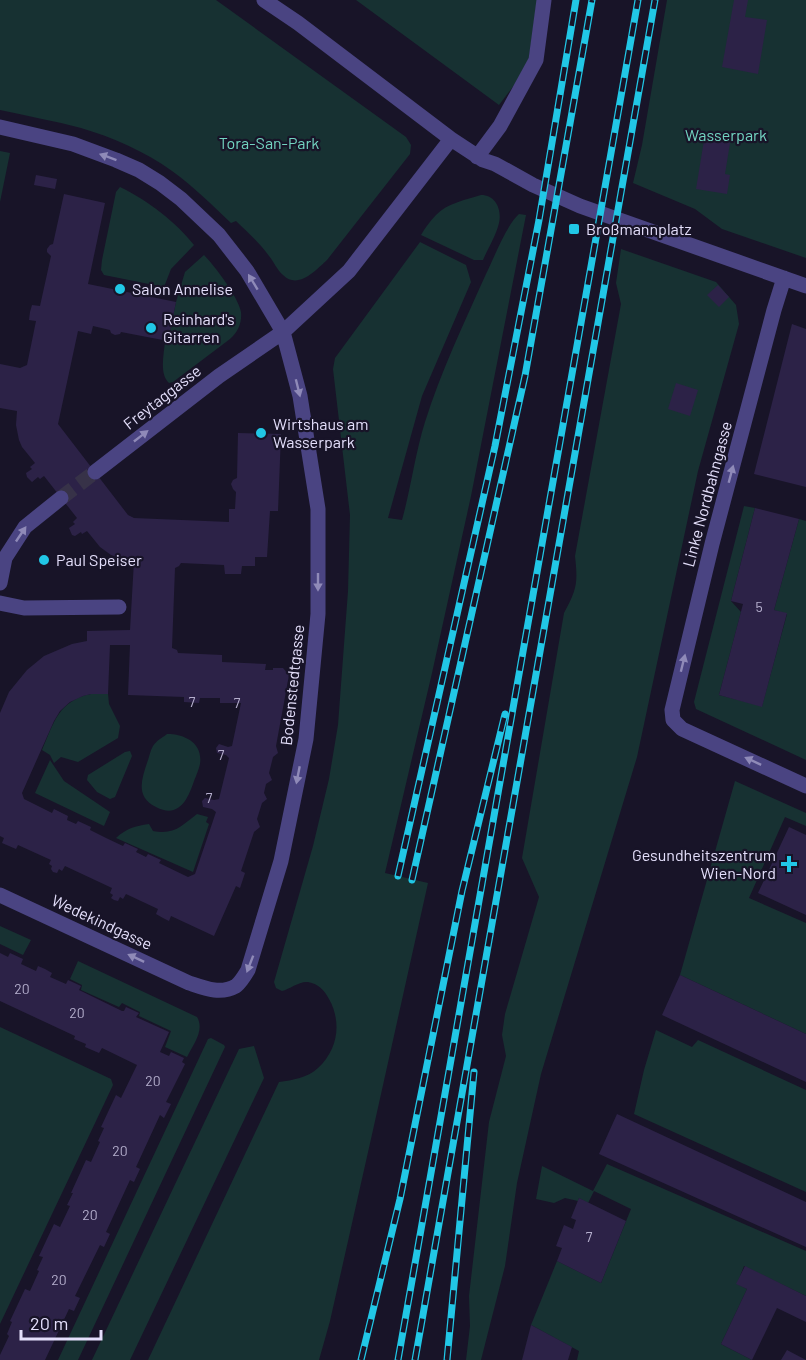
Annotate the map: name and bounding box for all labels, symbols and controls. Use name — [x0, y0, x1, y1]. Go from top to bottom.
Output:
park label: Wasserpark — [685, 125, 767, 144]
park label: Tora-San-Park — [219, 133, 319, 152]
one-way arrow — [99, 152, 117, 161]
place label: Broßmannplatz — [586, 219, 692, 238]
marker: Broßmannplatz — [567, 222, 581, 236]
one-way arrow — [247, 274, 258, 290]
place label: Salon Annelise — [132, 279, 233, 298]
marker: Salon Annelise — [113, 282, 127, 296]
place label: Reinhard's Gitarren — [163, 309, 235, 346]
marker: Reinhard's Gitarren — [144, 321, 158, 335]
street label: Freytaggasse — [119, 360, 204, 433]
one-way arrow — [293, 379, 303, 398]
place label: Wirtshaus am Wasserpark — [273, 414, 368, 451]
street label: Linke Nordbahngasse — [678, 419, 735, 569]
marker: Wirtshaus am Wasserpark — [254, 426, 268, 440]
one-way arrow — [133, 429, 149, 442]
one-way arrow — [727, 464, 736, 482]
one-way arrow — [15, 526, 26, 542]
place label: Paul Speiser — [56, 550, 142, 569]
marker: Paul Speiser — [37, 553, 51, 567]
one-way arrow — [313, 572, 323, 591]
house number: 5 — [755, 598, 763, 615]
street label: Bodenstedtgasse — [276, 624, 307, 746]
one-way arrow — [679, 653, 689, 672]
house number: 7 — [189, 693, 196, 710]
house number: 7 — [234, 694, 241, 711]
house number: 7 — [218, 746, 225, 763]
one-way arrow — [744, 757, 761, 766]
one-way arrow — [293, 766, 302, 785]
house number: 7 — [206, 789, 213, 806]
place label: Gesundheitszentrum Wien-Nord — [632, 845, 776, 882]
marker: Gesundheitszentrum Wien-Nord — [780, 855, 798, 873]
street label: Wedekindgasse — [49, 890, 156, 953]
one-way arrow — [126, 953, 144, 963]
one-way arrow — [244, 955, 254, 973]
house number: 20 — [14, 980, 30, 997]
house number: 20 — [69, 1004, 85, 1021]
house number: 20 — [145, 1072, 161, 1089]
house number: 20 — [112, 1142, 128, 1159]
house number: 20 — [82, 1206, 98, 1223]
house number: 7 — [586, 1228, 593, 1245]
house number: 20 — [51, 1271, 67, 1288]
scale bar — [21, 1303, 100, 1341]
text: 20 m — [30, 1312, 68, 1334]

